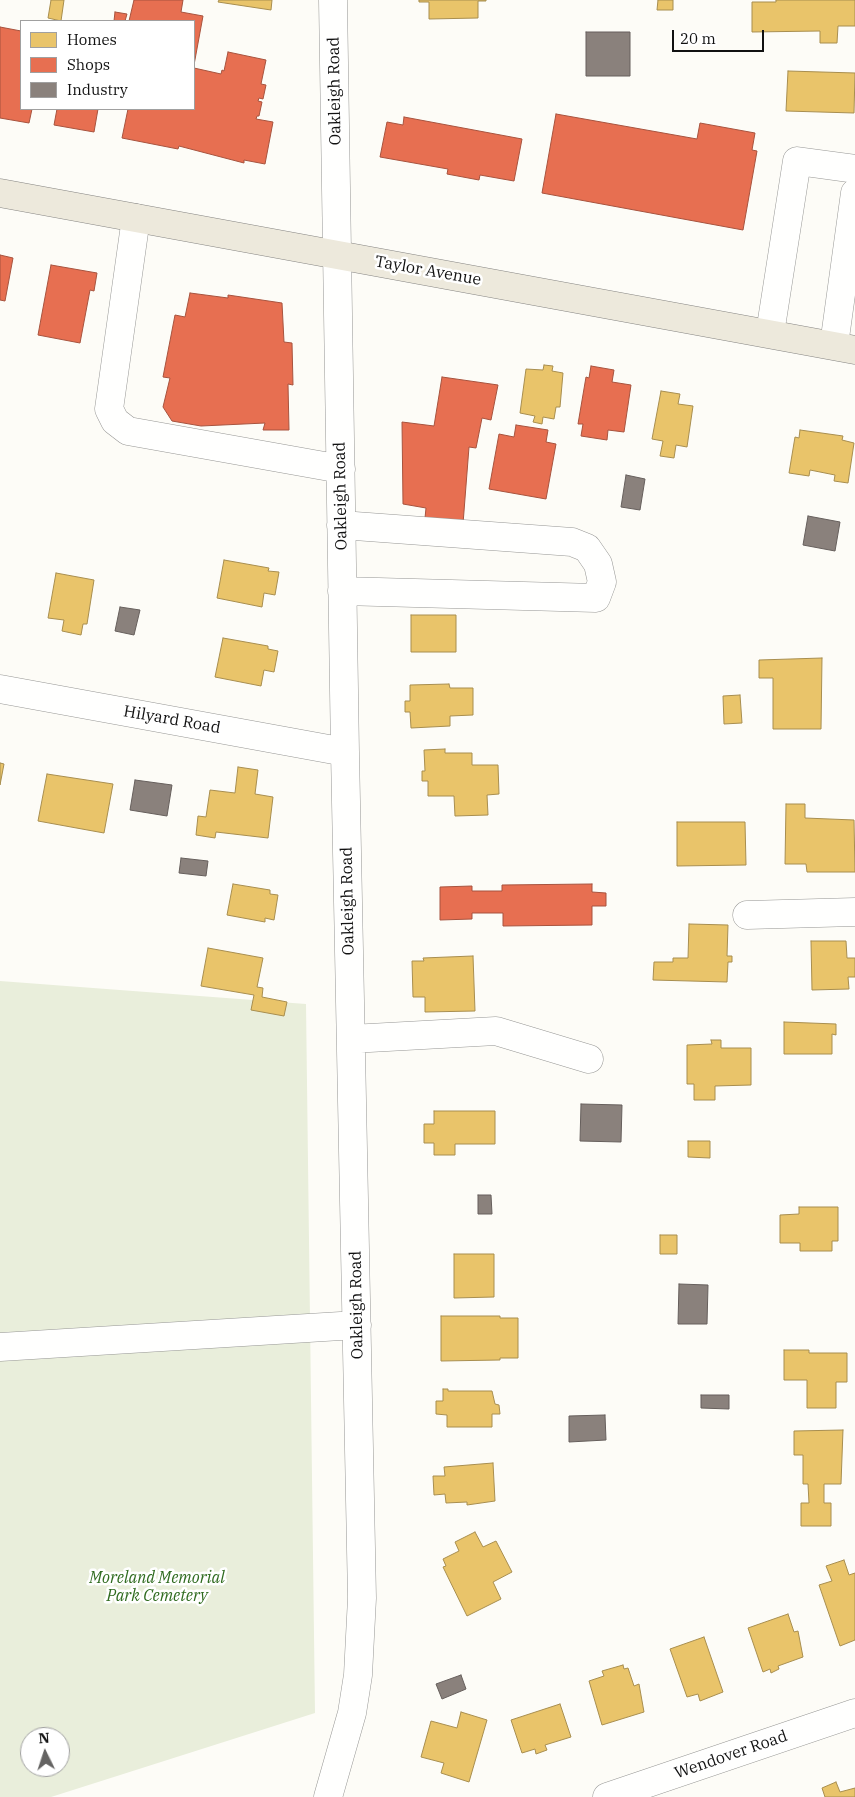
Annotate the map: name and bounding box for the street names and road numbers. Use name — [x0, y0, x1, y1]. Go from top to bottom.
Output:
street label: Oakleigh Road — [324, 37, 346, 145]
street label: Taylor Avenue — [373, 252, 483, 290]
street label: Oakleigh Road — [330, 442, 352, 550]
street label: Hilyard Road — [122, 702, 222, 738]
street label: Oakleigh Road — [337, 847, 359, 955]
street label: Oakleigh Road — [346, 1251, 368, 1359]
street label: Wendover Road — [672, 1727, 790, 1783]

